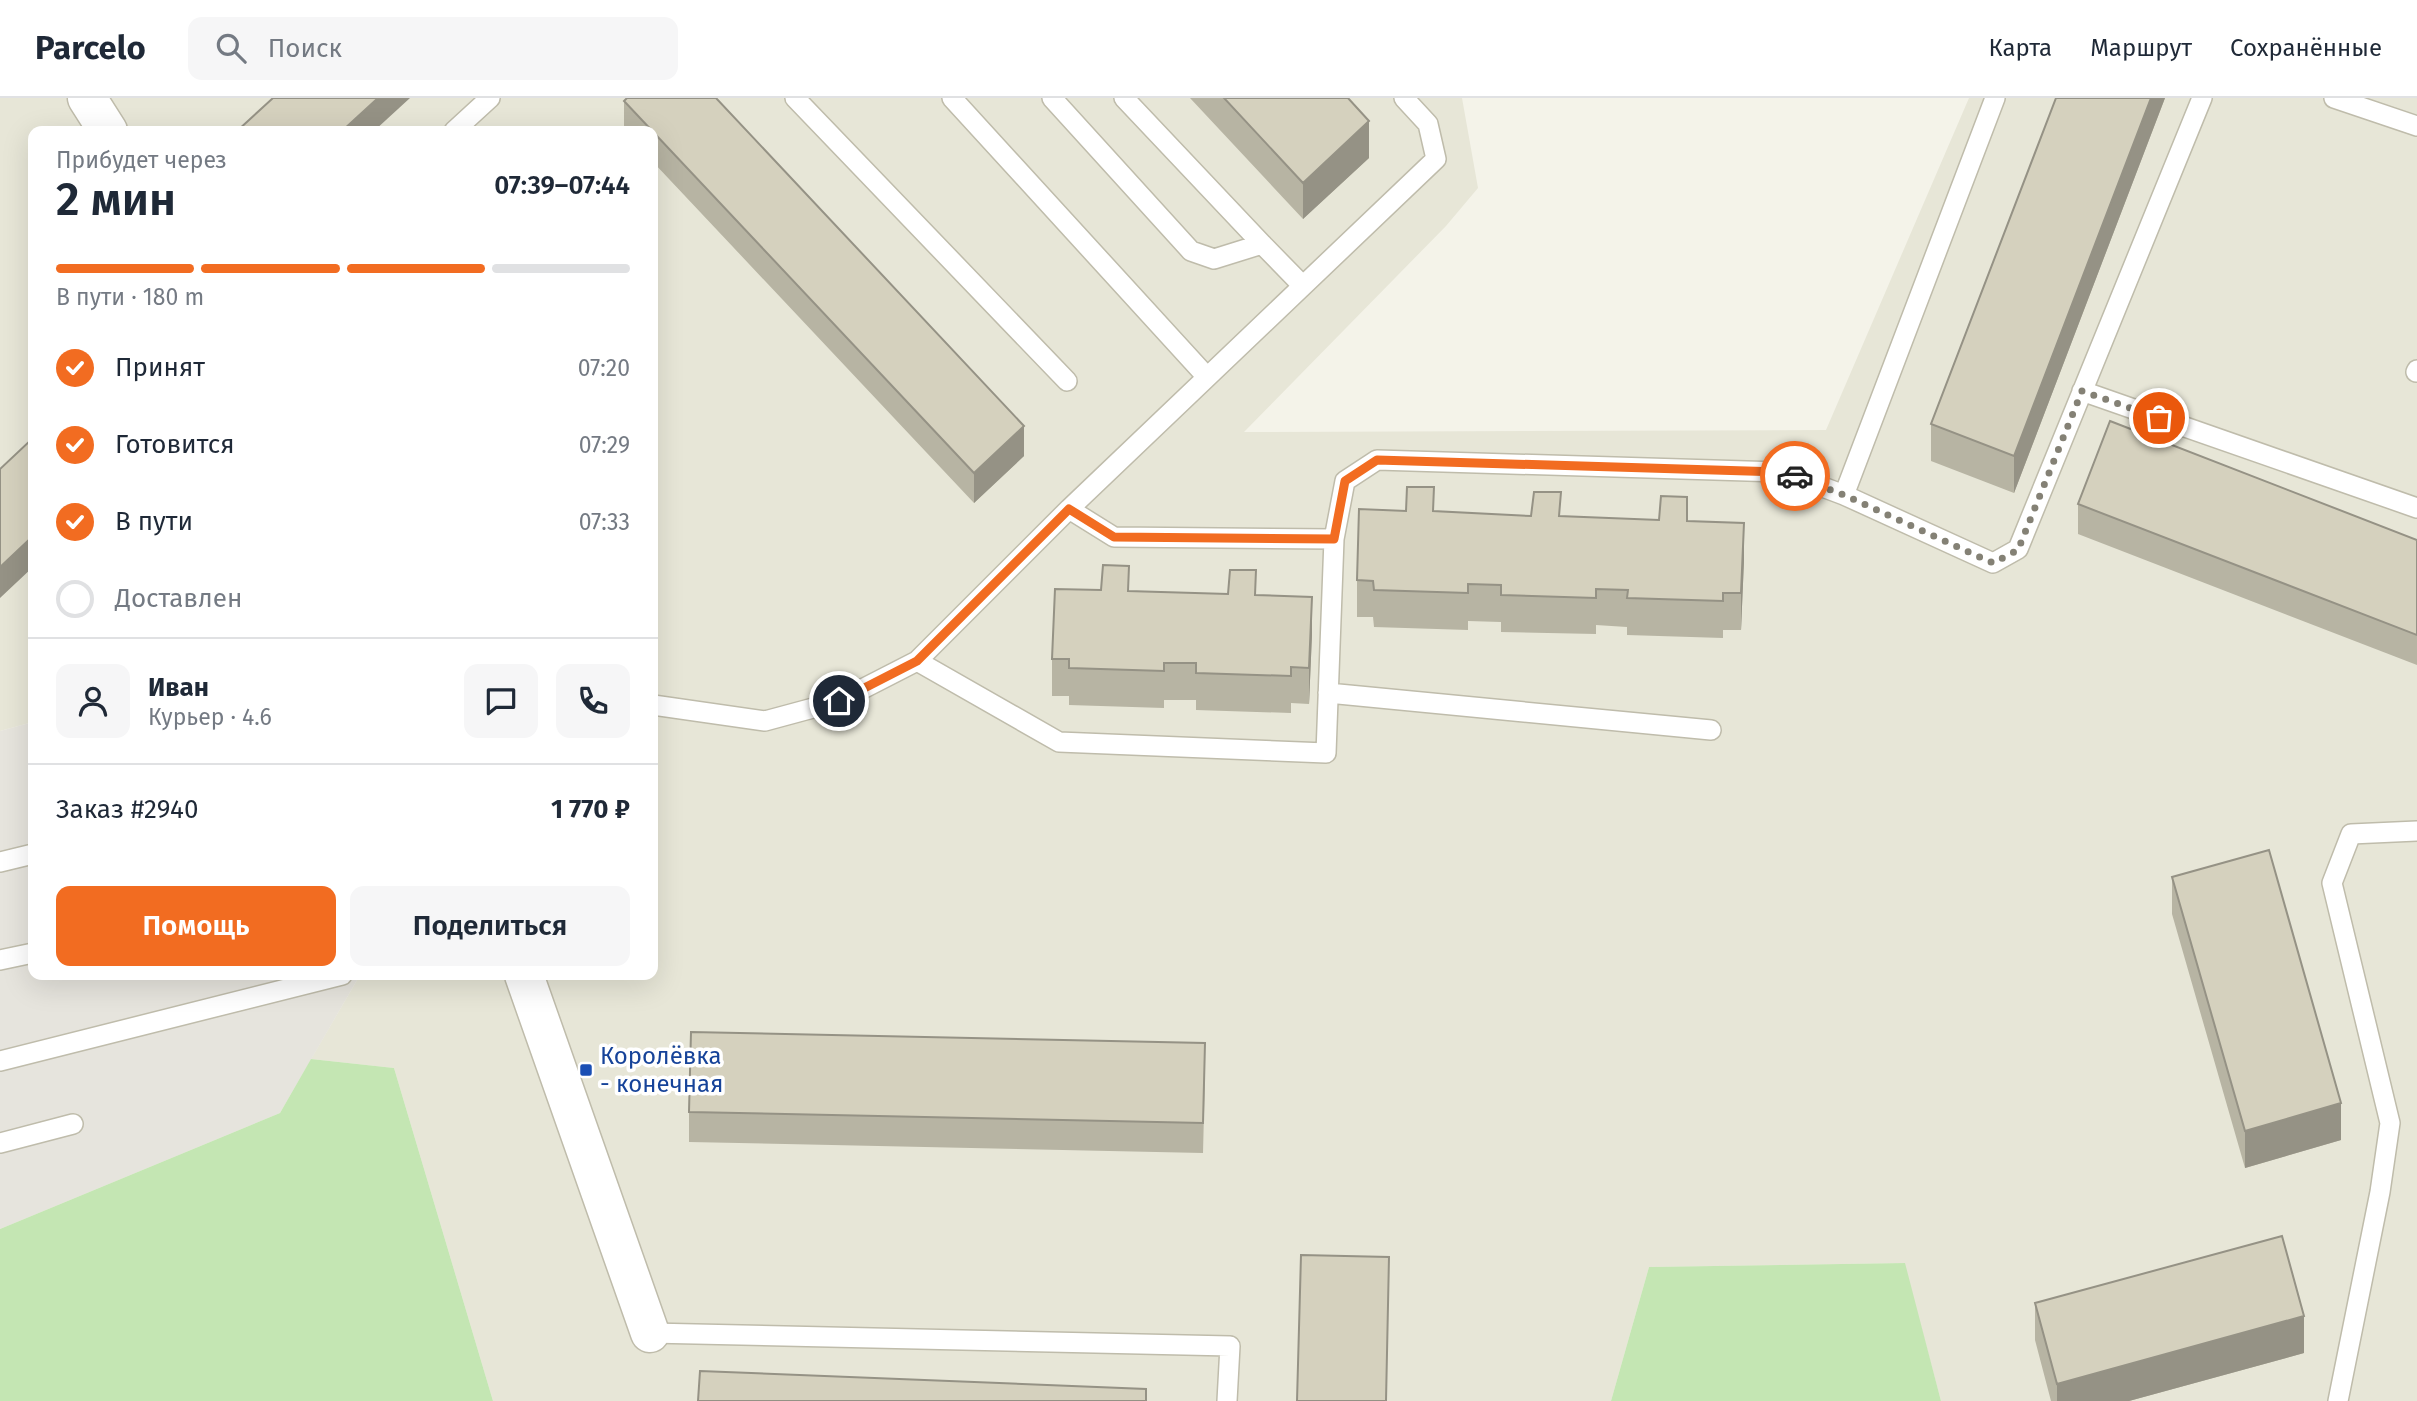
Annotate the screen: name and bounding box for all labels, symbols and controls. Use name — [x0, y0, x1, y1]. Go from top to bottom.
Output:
search box — [188, 17, 678, 80]
text: Parcelo — [35, 28, 146, 68]
icon: search — [212, 29, 250, 67]
text: Поиск — [268, 33, 342, 64]
text: Карта — [1989, 34, 2052, 62]
text: Маршрут — [2090, 34, 2192, 62]
text: Сохранённые — [2230, 34, 2382, 62]
text: Прибудет через — [56, 146, 227, 174]
text: 07:39–07:44 — [494, 170, 630, 201]
text: 2 мин — [56, 172, 176, 227]
text: В пути · 180 m — [56, 283, 204, 311]
icon: check — [56, 349, 94, 387]
text: Принят — [115, 352, 205, 383]
text: 07:20 — [578, 354, 630, 382]
pin — [2129, 388, 2189, 448]
icon: bag — [2140, 399, 2178, 437]
icon: check — [56, 426, 94, 464]
text: Готовится — [115, 429, 235, 460]
text: 07:29 — [579, 431, 630, 459]
courier — [1760, 441, 1830, 511]
icon: car — [1776, 457, 1814, 495]
icon: check — [56, 503, 94, 541]
text: В пути — [115, 506, 193, 537]
text: 07:33 — [579, 508, 630, 536]
text: Доставлен — [115, 583, 242, 614]
button: person — [56, 664, 130, 738]
button: chat — [464, 664, 538, 738]
button: phone — [556, 664, 630, 738]
pin — [809, 671, 869, 731]
text: Иван — [148, 672, 209, 703]
icon: home — [820, 682, 858, 720]
text: Курьер · 4.6 — [148, 703, 272, 731]
text: Заказ #2940 — [56, 794, 198, 825]
text: 1 770 ₽ — [551, 794, 630, 825]
button: Помощь — [56, 886, 336, 966]
button: Поделиться — [350, 886, 630, 966]
place label: Королёвка - конечная — [600, 1042, 723, 1098]
marker: Королёвка - конечная — [578, 1062, 594, 1078]

